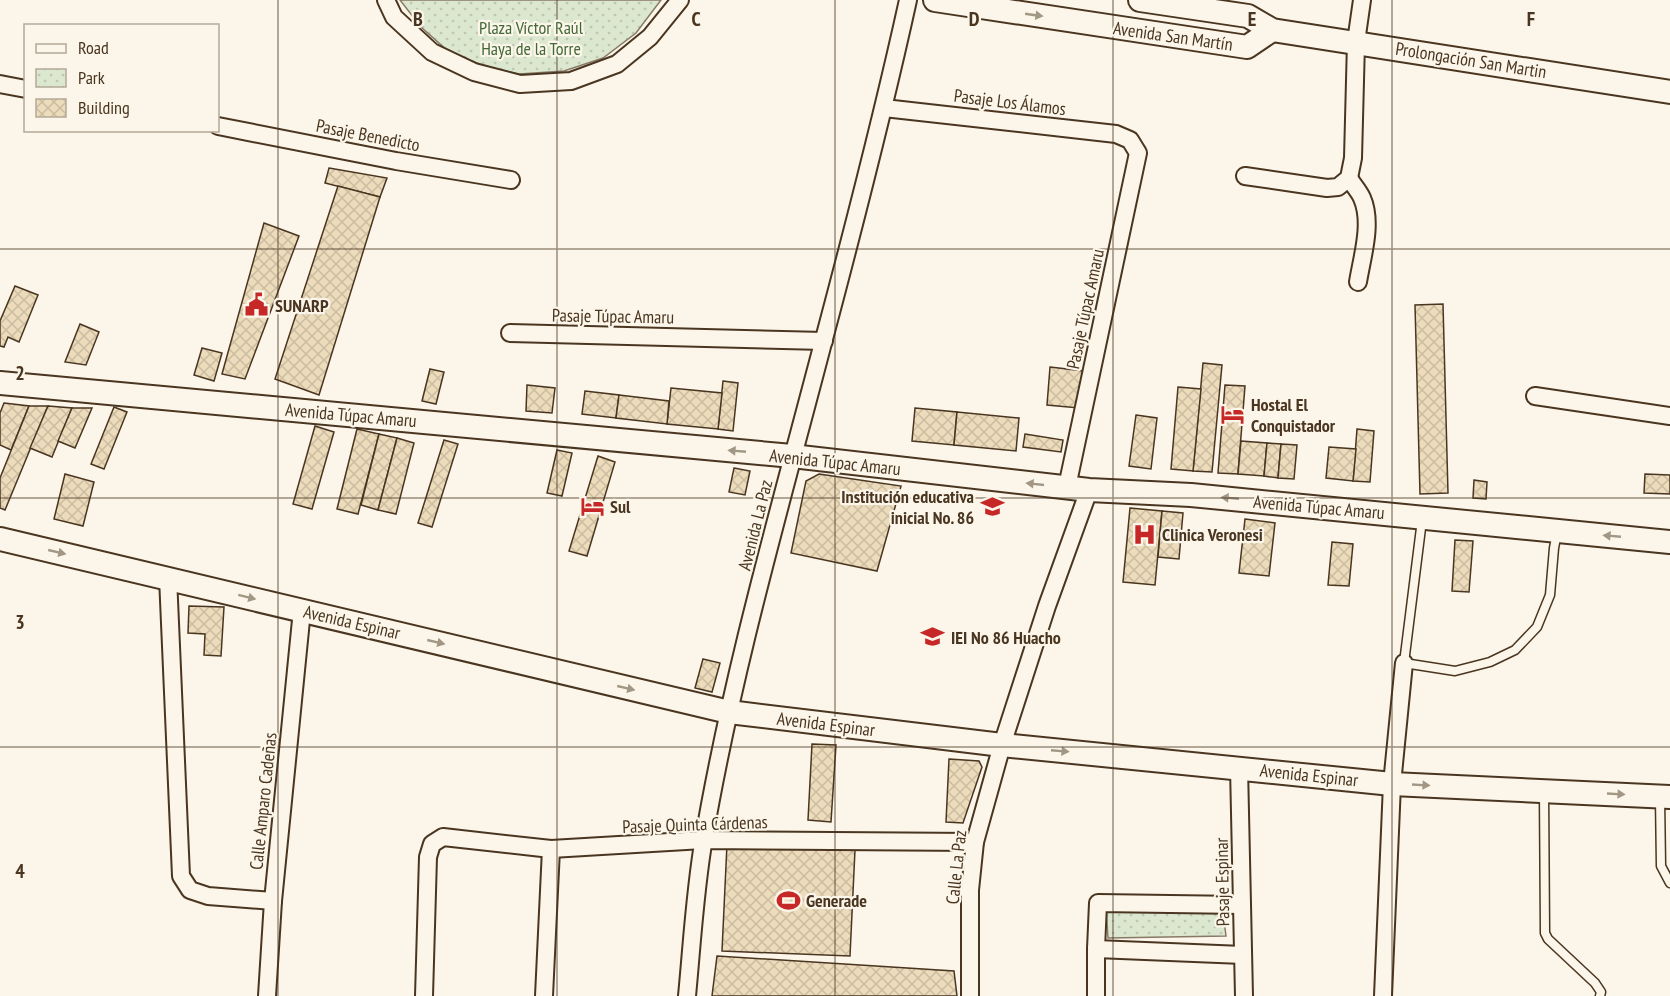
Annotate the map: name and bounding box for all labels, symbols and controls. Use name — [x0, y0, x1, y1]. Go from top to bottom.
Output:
text: B — [413, 6, 423, 32]
text: C — [691, 6, 701, 32]
text: D — [969, 6, 980, 32]
text: E — [1248, 6, 1256, 32]
text: F — [1527, 6, 1535, 32]
one-way arrow — [1025, 10, 1044, 19]
park label: Plaza Víctor Raúl Haya de la Torre — [479, 16, 584, 60]
street label: Avenida San Martín — [1112, 16, 1234, 56]
legend — [24, 24, 219, 132]
text: Road — [78, 36, 109, 59]
street label: Prolongación San Martin — [1394, 37, 1548, 83]
text: Park — [78, 66, 105, 89]
street label: Pasaje Los Álamos — [953, 84, 1067, 120]
text: Building — [78, 96, 130, 119]
street label: Pasaje Benedicto — [314, 114, 422, 156]
street label: Pasaje Túpac Amaru — [1061, 247, 1109, 371]
public building icon: SUNARP — [244, 292, 270, 318]
place label: SUNARP — [275, 294, 329, 317]
street label: Pasaje Túpac Amaru — [552, 303, 674, 329]
text: 2 — [15, 360, 25, 386]
place label: Hostal El Conquistador — [1251, 393, 1336, 437]
street label: Avenida Túpac Amaru — [284, 398, 418, 432]
hotel icon: Hostal El Conquistador — [1220, 401, 1246, 427]
street label: Avenida Túpac Amaru — [768, 444, 902, 480]
one-way arrow — [727, 446, 746, 456]
street label: Avenida La Paz — [733, 477, 777, 573]
one-way arrow — [1026, 479, 1045, 489]
place label: Institución educativa inicial No. 86 — [841, 485, 974, 529]
street label: Avenida Túpac Amaru — [1252, 490, 1386, 524]
hotel icon: Sul — [579, 493, 605, 519]
school or university icon: Institución educativa inicial No. 86 — [979, 493, 1005, 519]
one-way arrow — [1220, 493, 1239, 503]
place label: Sul — [610, 495, 631, 518]
hospital icon: Clinica Veronesi — [1131, 521, 1157, 547]
place label: Clinica Veronesi — [1162, 523, 1263, 546]
one-way arrow — [1602, 531, 1621, 541]
one-way arrow — [48, 548, 67, 557]
one-way arrow — [238, 592, 256, 602]
street label: Avenida Espinar — [301, 600, 403, 644]
text: 3 — [15, 609, 25, 635]
school or university icon: IEI No 86 Huacho — [920, 624, 946, 650]
place label: IEI No 86 Huacho — [951, 626, 1061, 649]
one-way arrow — [427, 638, 446, 648]
one-way arrow — [617, 683, 635, 693]
street label: Avenida Espinar — [776, 707, 876, 741]
street label: Calle Amparo Cadeñas — [244, 731, 282, 871]
one-way arrow — [1051, 746, 1070, 756]
street label: Avenida Espinar — [1259, 758, 1359, 792]
one-way arrow — [1412, 781, 1431, 790]
one-way arrow — [1607, 790, 1626, 799]
street label: Pasaje Quinta Cárdenas — [622, 810, 768, 838]
street label: Calle La Paz — [941, 829, 971, 905]
street label: Pasaje Espinar — [1210, 837, 1234, 927]
text: 4 — [15, 858, 25, 884]
sports icon: Generade — [775, 887, 801, 913]
place label: Generade — [806, 889, 867, 912]

